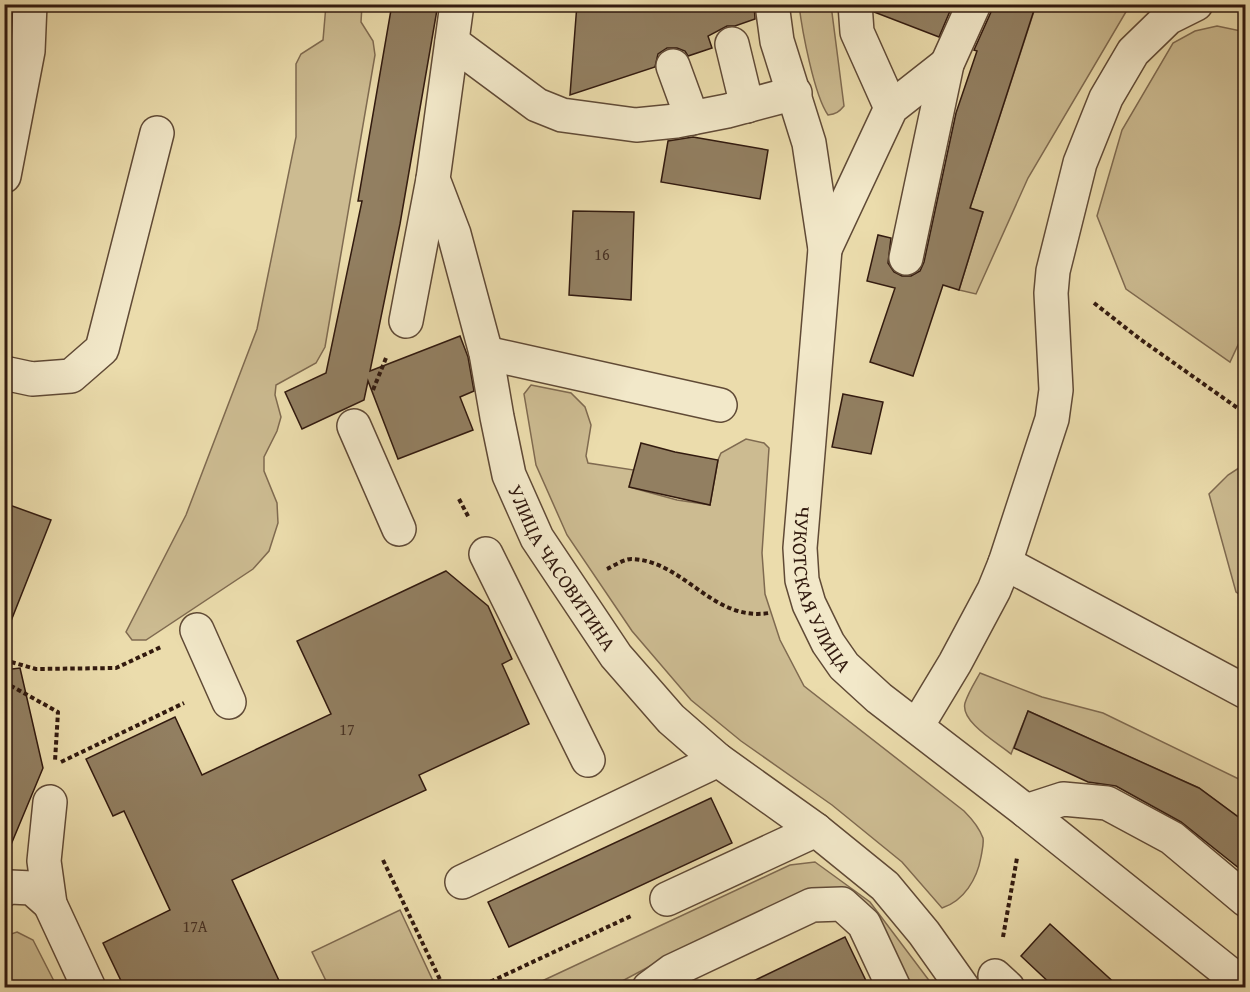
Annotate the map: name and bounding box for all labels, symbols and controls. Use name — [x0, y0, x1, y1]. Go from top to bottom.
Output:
house number: 16 — [594, 242, 610, 266]
street label: УЛИЦА ЧАСОВИТИНА — [501, 480, 624, 656]
street label: ЧУКОТСКАЯ УЛИЦА — [786, 505, 859, 678]
house number: 17 — [339, 717, 355, 741]
house number: 17А — [182, 914, 208, 938]

